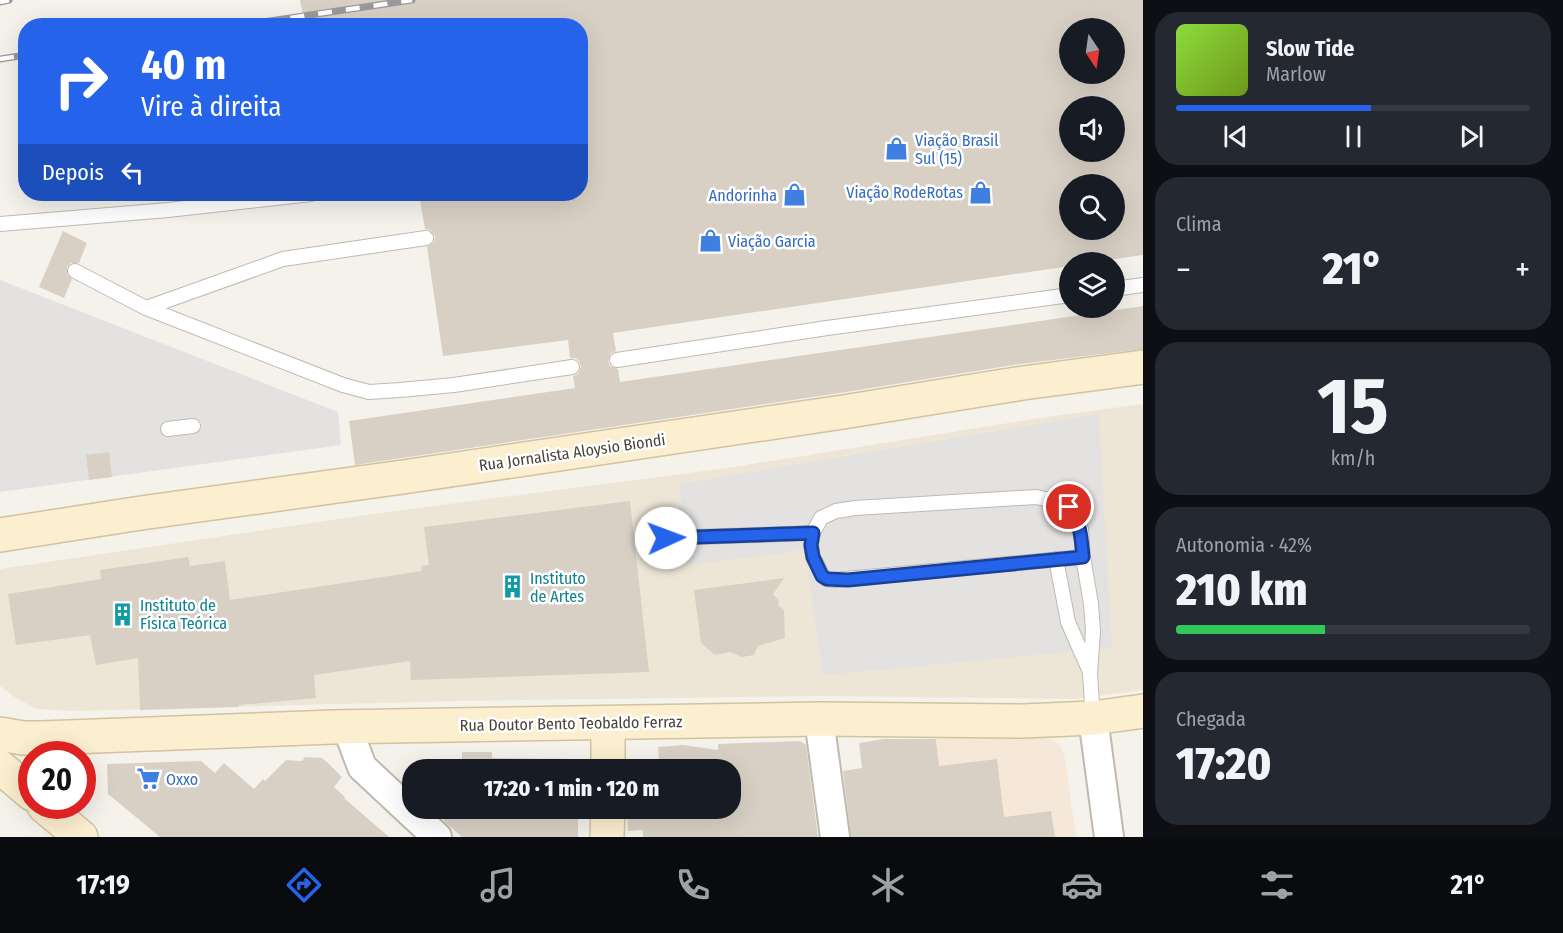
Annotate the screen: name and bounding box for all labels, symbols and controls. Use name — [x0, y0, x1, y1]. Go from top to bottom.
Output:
north arrow — [1059, 18, 1125, 84]
map controls — [1059, 18, 1125, 318]
text: Slow Tide — [1266, 35, 1354, 62]
text: 40 m — [141, 40, 226, 90]
icon: right — [42, 42, 120, 120]
text: Marlow — [1266, 62, 1326, 86]
text: Vire à direita — [141, 91, 281, 123]
button: sound — [1059, 96, 1125, 162]
icon: previous — [1219, 120, 1252, 153]
icon: pause — [1337, 120, 1370, 153]
icon: next — [1455, 120, 1488, 153]
place label: Viação Brasil Sul (15) — [915, 131, 998, 168]
shop icon: Viação Brasil Sul (15) — [884, 136, 910, 162]
icon: left — [116, 156, 149, 189]
text: Depois — [42, 159, 104, 186]
button: search — [1059, 174, 1125, 240]
shop icon: Viação RodeRotas — [968, 179, 994, 205]
shop icon: Andorinha — [782, 182, 808, 208]
place label: Viação RodeRotas — [846, 183, 963, 202]
place label: Andorinha — [709, 186, 777, 205]
text: Clima — [1176, 212, 1221, 236]
shop icon: Viação Garcia — [697, 228, 723, 254]
place label: Viação Garcia — [728, 232, 816, 251]
text: 21° — [1322, 242, 1383, 296]
text: − — [1176, 250, 1191, 290]
text: + — [1515, 250, 1530, 290]
button: layers — [1059, 252, 1125, 318]
text: 15 — [1317, 360, 1389, 454]
street label: Rua Jornalista Aloysio Biondi — [478, 430, 667, 475]
text: km/h — [1331, 446, 1375, 470]
pin — [1043, 481, 1094, 532]
icon: arrive — [1052, 490, 1085, 523]
position arrow — [634, 506, 698, 570]
text: Autonomia · 42% — [1176, 533, 1312, 557]
text: 210 km — [1176, 563, 1308, 617]
place label: Instituto de Artes — [530, 569, 586, 606]
building icon: Instituto de Artes — [499, 574, 525, 600]
place label: Instituto de Física Teórica — [140, 596, 227, 633]
building icon: Instituto de Física Teórica — [109, 601, 135, 627]
text: Chegada — [1176, 707, 1246, 731]
street label: Rua Doutor Bento Teobaldo Ferraz — [459, 712, 683, 735]
text: 17:20 — [1176, 737, 1271, 791]
speed limit sign: 20 — [18, 741, 96, 819]
supermarket icon: Oxxo — [135, 766, 161, 792]
place label: Oxxo — [166, 770, 198, 789]
text: 17:20 · 1 min · 120 m — [484, 775, 659, 802]
icon: directions — [283, 864, 325, 906]
icon: music — [477, 864, 519, 906]
icon: phone — [672, 864, 714, 906]
icon: climate — [867, 864, 909, 906]
icon: car — [1061, 864, 1103, 906]
icon: filters — [1256, 864, 1298, 906]
text: 17:19 — [76, 869, 130, 901]
text: 21° — [1451, 869, 1487, 901]

